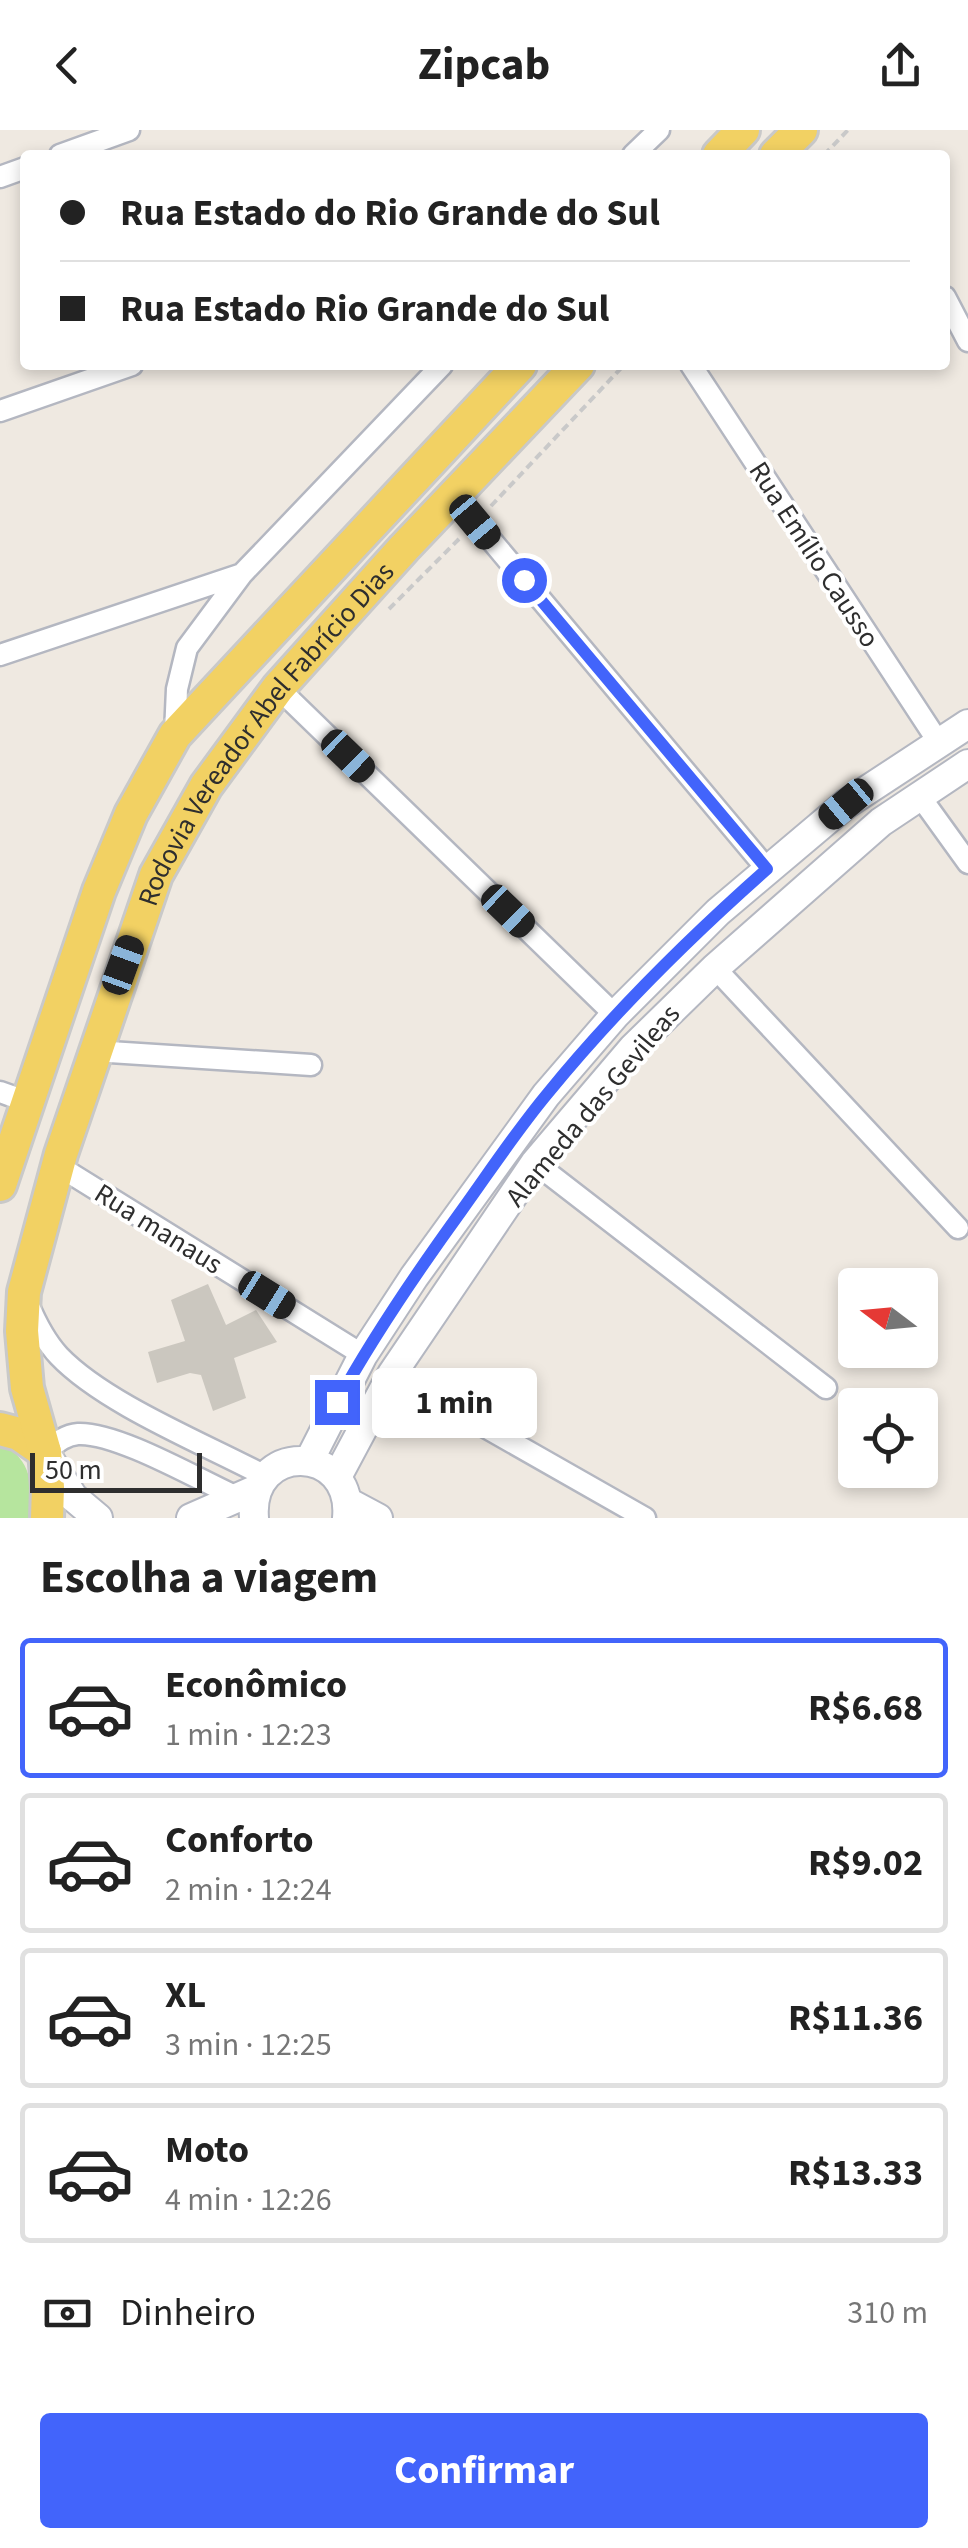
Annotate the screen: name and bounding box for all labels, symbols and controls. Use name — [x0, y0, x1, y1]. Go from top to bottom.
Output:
text: Zipcab — [418, 33, 550, 97]
icon: back — [40, 38, 95, 93]
icon: share — [873, 38, 928, 93]
text: Rua Estado do Rio Grande do Sul — [120, 186, 660, 240]
text: Rua Estado Rio Grande do Sul — [120, 282, 609, 336]
street label: Rua Emílio Causso — [739, 454, 889, 655]
car — [444, 489, 506, 555]
street label: Rodovia Vereador Abel Fabrício Dias — [128, 553, 404, 911]
route start — [502, 558, 547, 603]
car — [316, 724, 380, 788]
car — [813, 773, 879, 835]
car — [476, 879, 540, 943]
car — [99, 932, 147, 998]
street label: Alameda das Gevileas — [496, 996, 690, 1216]
street label: Rua manaus — [87, 1174, 230, 1284]
car — [234, 1266, 300, 1324]
north arrow — [838, 1268, 938, 1368]
map controls — [838, 1268, 938, 1488]
callout: 1 min — [372, 1367, 537, 1437]
route end — [315, 1380, 360, 1425]
text: 1 min — [416, 1380, 493, 1426]
button: locate — [838, 1388, 938, 1488]
scale bar — [30, 1448, 202, 1492]
text: 50 m — [45, 1450, 102, 1490]
text: Escolha a viagem — [40, 1546, 378, 1610]
text: Econômico — [165, 1658, 347, 1712]
icon: car — [45, 1663, 135, 1753]
text: R$6.68 — [808, 1681, 923, 1735]
text: 1 min · 12:23 — [165, 1712, 332, 1758]
text: Conforto — [165, 1813, 314, 1867]
icon: car — [45, 1818, 135, 1908]
text: R$9.02 — [808, 1836, 923, 1890]
text: 2 min · 12:24 — [165, 1867, 332, 1913]
text: XL — [165, 1968, 206, 2022]
icon: car — [45, 1973, 135, 2063]
text: R$11.36 — [788, 1991, 923, 2045]
text: 3 min · 12:25 — [165, 2022, 332, 2068]
text: Moto — [165, 2123, 249, 2177]
icon: car — [45, 2128, 135, 2218]
text: R$13.33 — [788, 2146, 923, 2200]
text: 4 min · 12:26 — [165, 2177, 332, 2223]
icon: cash — [40, 2286, 95, 2341]
text: Dinheiro — [120, 2286, 256, 2340]
text: 310 m — [847, 2290, 928, 2336]
button: Confirmar — [40, 2413, 928, 2528]

